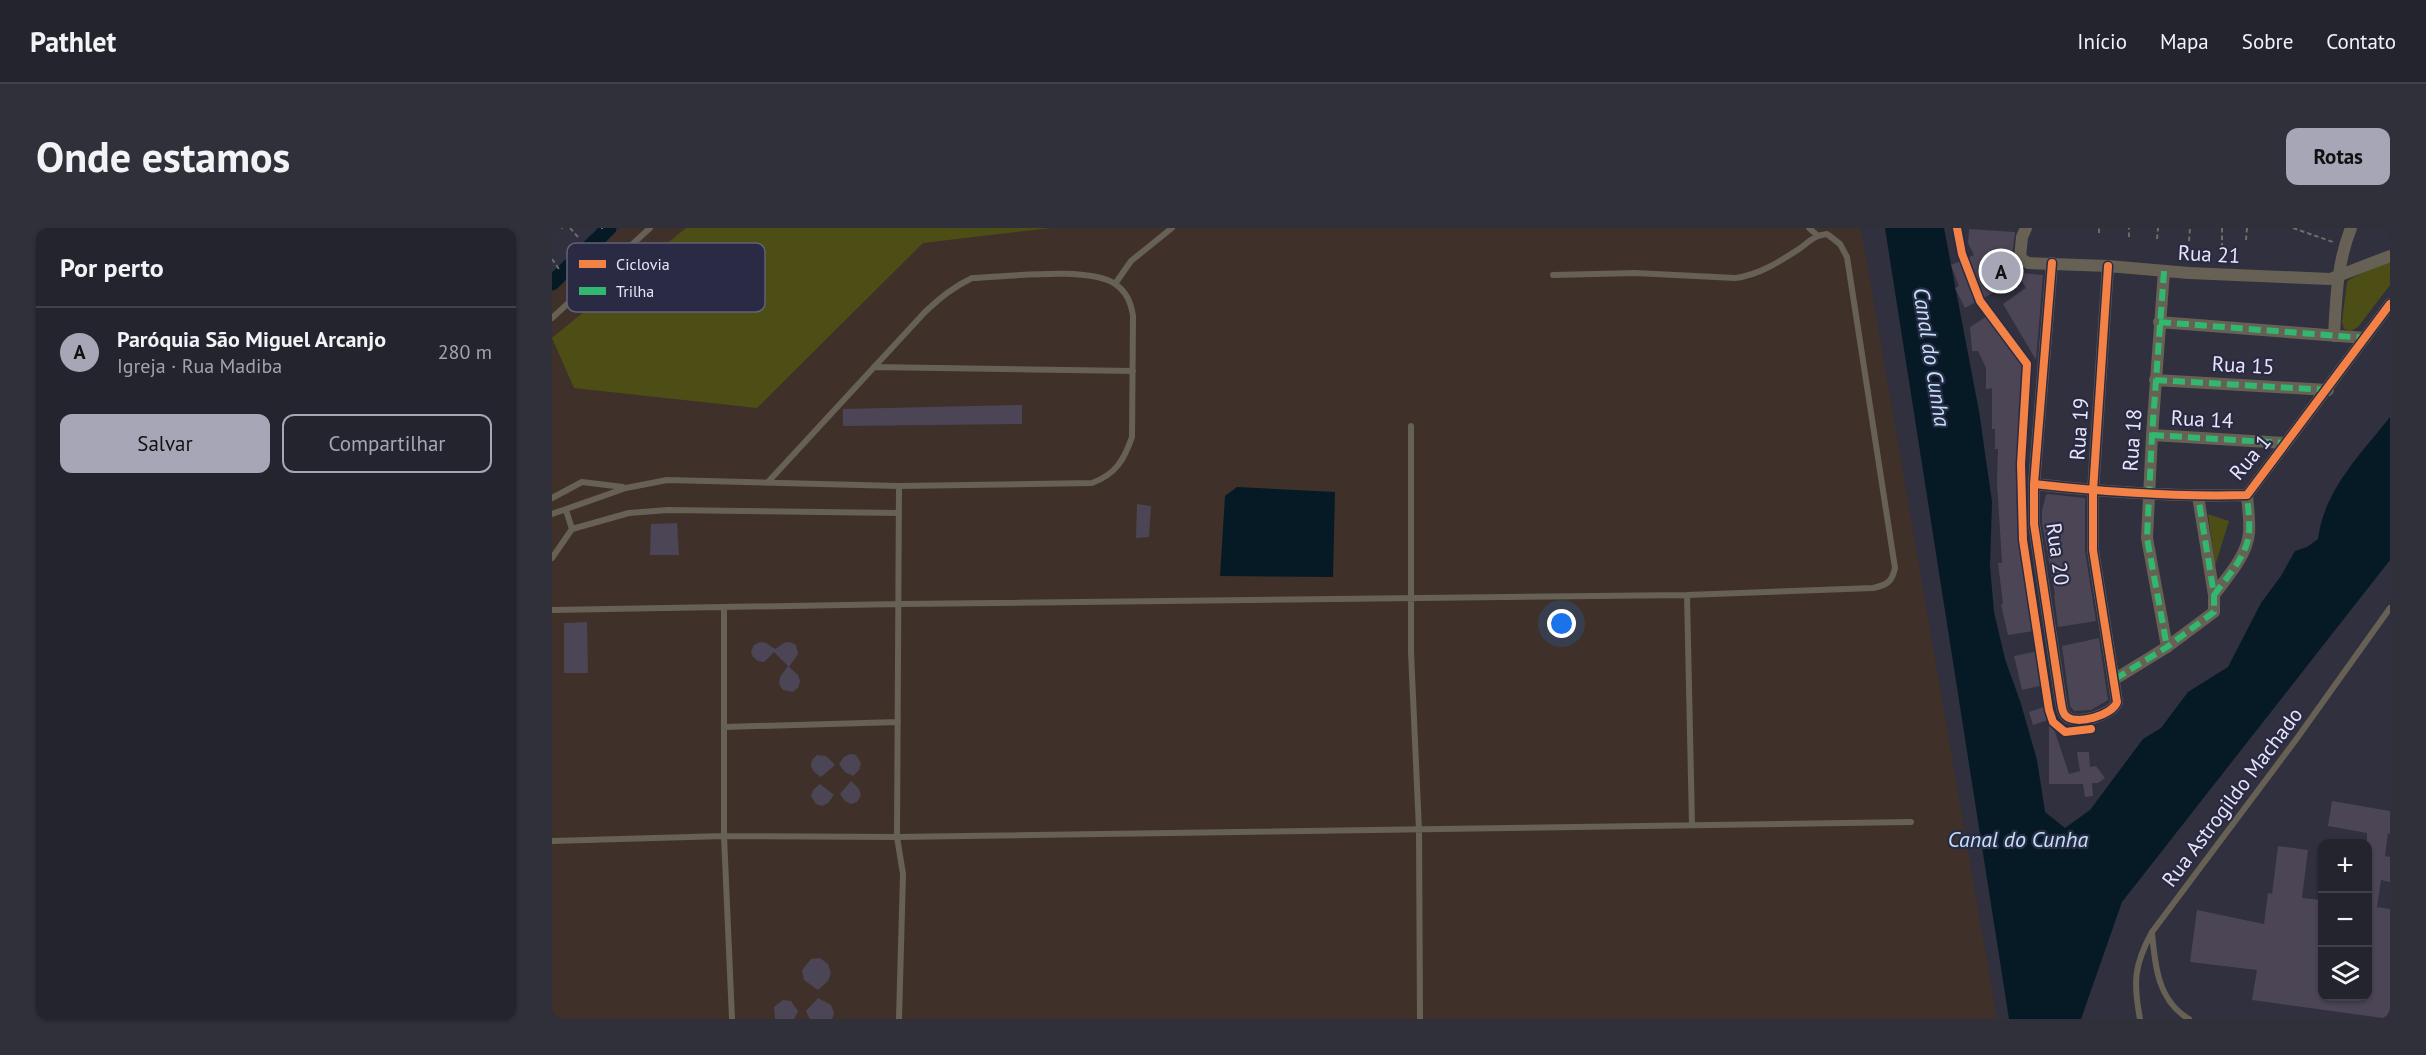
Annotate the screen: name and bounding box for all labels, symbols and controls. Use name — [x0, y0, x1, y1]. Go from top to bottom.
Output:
text: Pathlet — [30, 23, 116, 60]
text: Início — [2077, 28, 2127, 55]
text: Mapa — [2160, 28, 2209, 55]
text: Sobre — [2242, 28, 2293, 55]
text: Contato — [2326, 28, 2396, 55]
button: Rotas — [2286, 128, 2390, 185]
text: Onde estamos — [36, 129, 290, 184]
street label: Rua 21 — [2177, 239, 2241, 269]
legend — [567, 243, 765, 312]
pin: A — [1982, 248, 2020, 294]
text: Por perto — [60, 251, 164, 284]
text: Ciclovia — [616, 254, 670, 274]
text: Trilha — [616, 281, 654, 301]
water label: Canal do Cunha — [1907, 286, 1957, 429]
text: Paróquia São Miguel Arcanjo — [117, 325, 386, 353]
text: A — [73, 339, 86, 365]
text: 280 m — [438, 339, 492, 365]
street label: Rua 15 — [2211, 350, 2275, 380]
text: Igreja · Rua Madiba — [117, 353, 282, 379]
street label: Rua 19 — [2063, 397, 2095, 461]
street label: Rua 14 — [2170, 404, 2234, 434]
street label: Rua 18 — [2116, 408, 2148, 472]
button: Salvar — [60, 414, 270, 473]
button: Compartilhar — [282, 414, 492, 473]
street label: Rua 1 — [2223, 429, 2277, 485]
street label: Rua 20 — [2040, 521, 2076, 587]
your location — [1547, 609, 1576, 638]
street label: Rua Astrogildo Machado — [2156, 702, 2308, 892]
water label: Canal do Cunha — [1948, 825, 2088, 853]
map controls — [2318, 839, 2372, 1001]
button: + — [2318, 839, 2372, 893]
button: − — [2318, 893, 2372, 947]
button: layers — [2318, 947, 2372, 1001]

